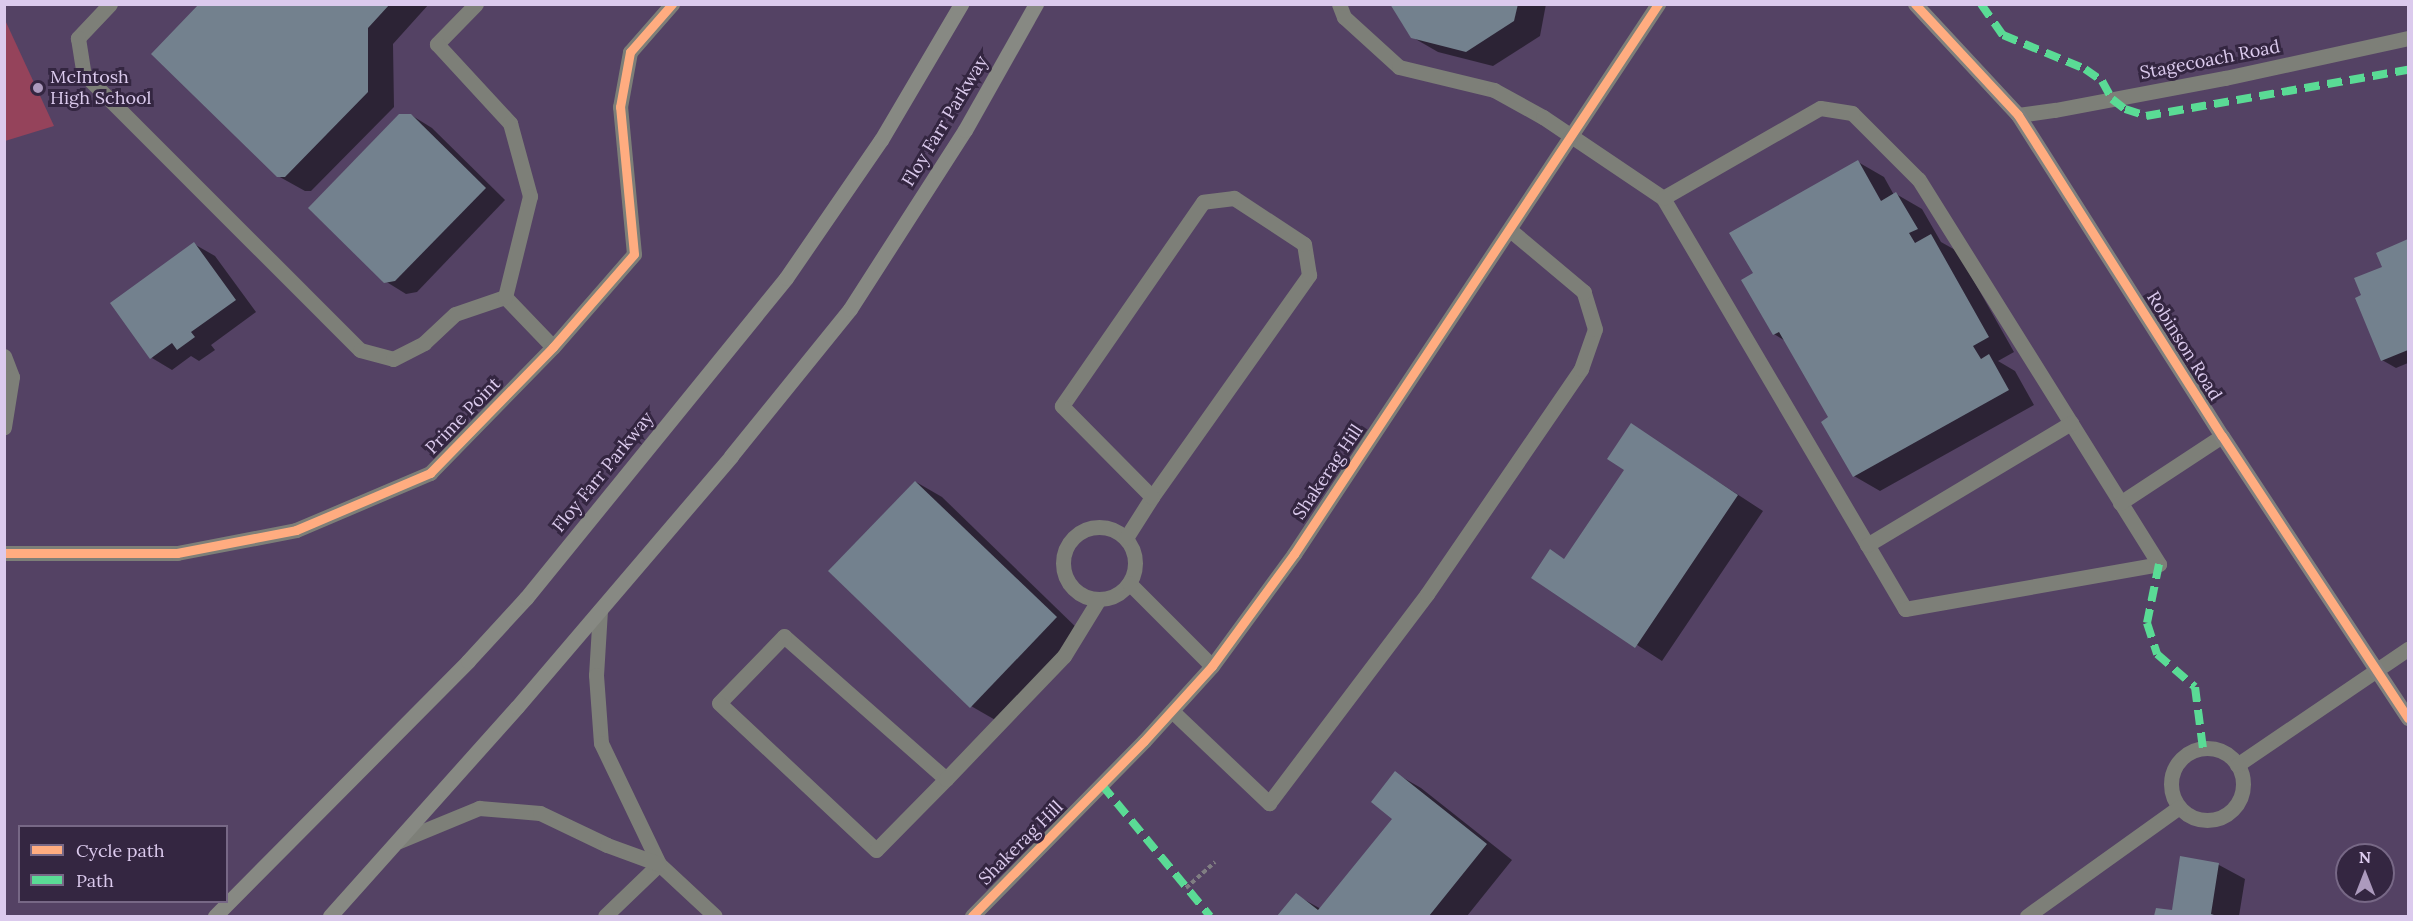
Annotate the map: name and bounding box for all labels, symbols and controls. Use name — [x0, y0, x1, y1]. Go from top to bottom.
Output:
street label: Stagecoach Road — [2138, 36, 2282, 84]
street label: Floy Farr Parkway — [898, 52, 992, 190]
place label: McIntosh High School — [50, 67, 151, 110]
marker: McIntosh High School — [31, 81, 45, 95]
street label: Robinson Road — [2142, 288, 2226, 404]
street label: Prime Point — [421, 373, 505, 459]
street label: Floy Farr Parkway — [548, 408, 658, 536]
street label: Shakerag Hill — [1288, 420, 1368, 524]
street label: Shakerag Hill — [974, 796, 1068, 890]
legend — [18, 825, 228, 903]
text: Cycle path — [76, 839, 165, 862]
north arrow — [2335, 843, 2395, 903]
text: N — [2359, 847, 2371, 867]
text: Path — [76, 869, 114, 892]

